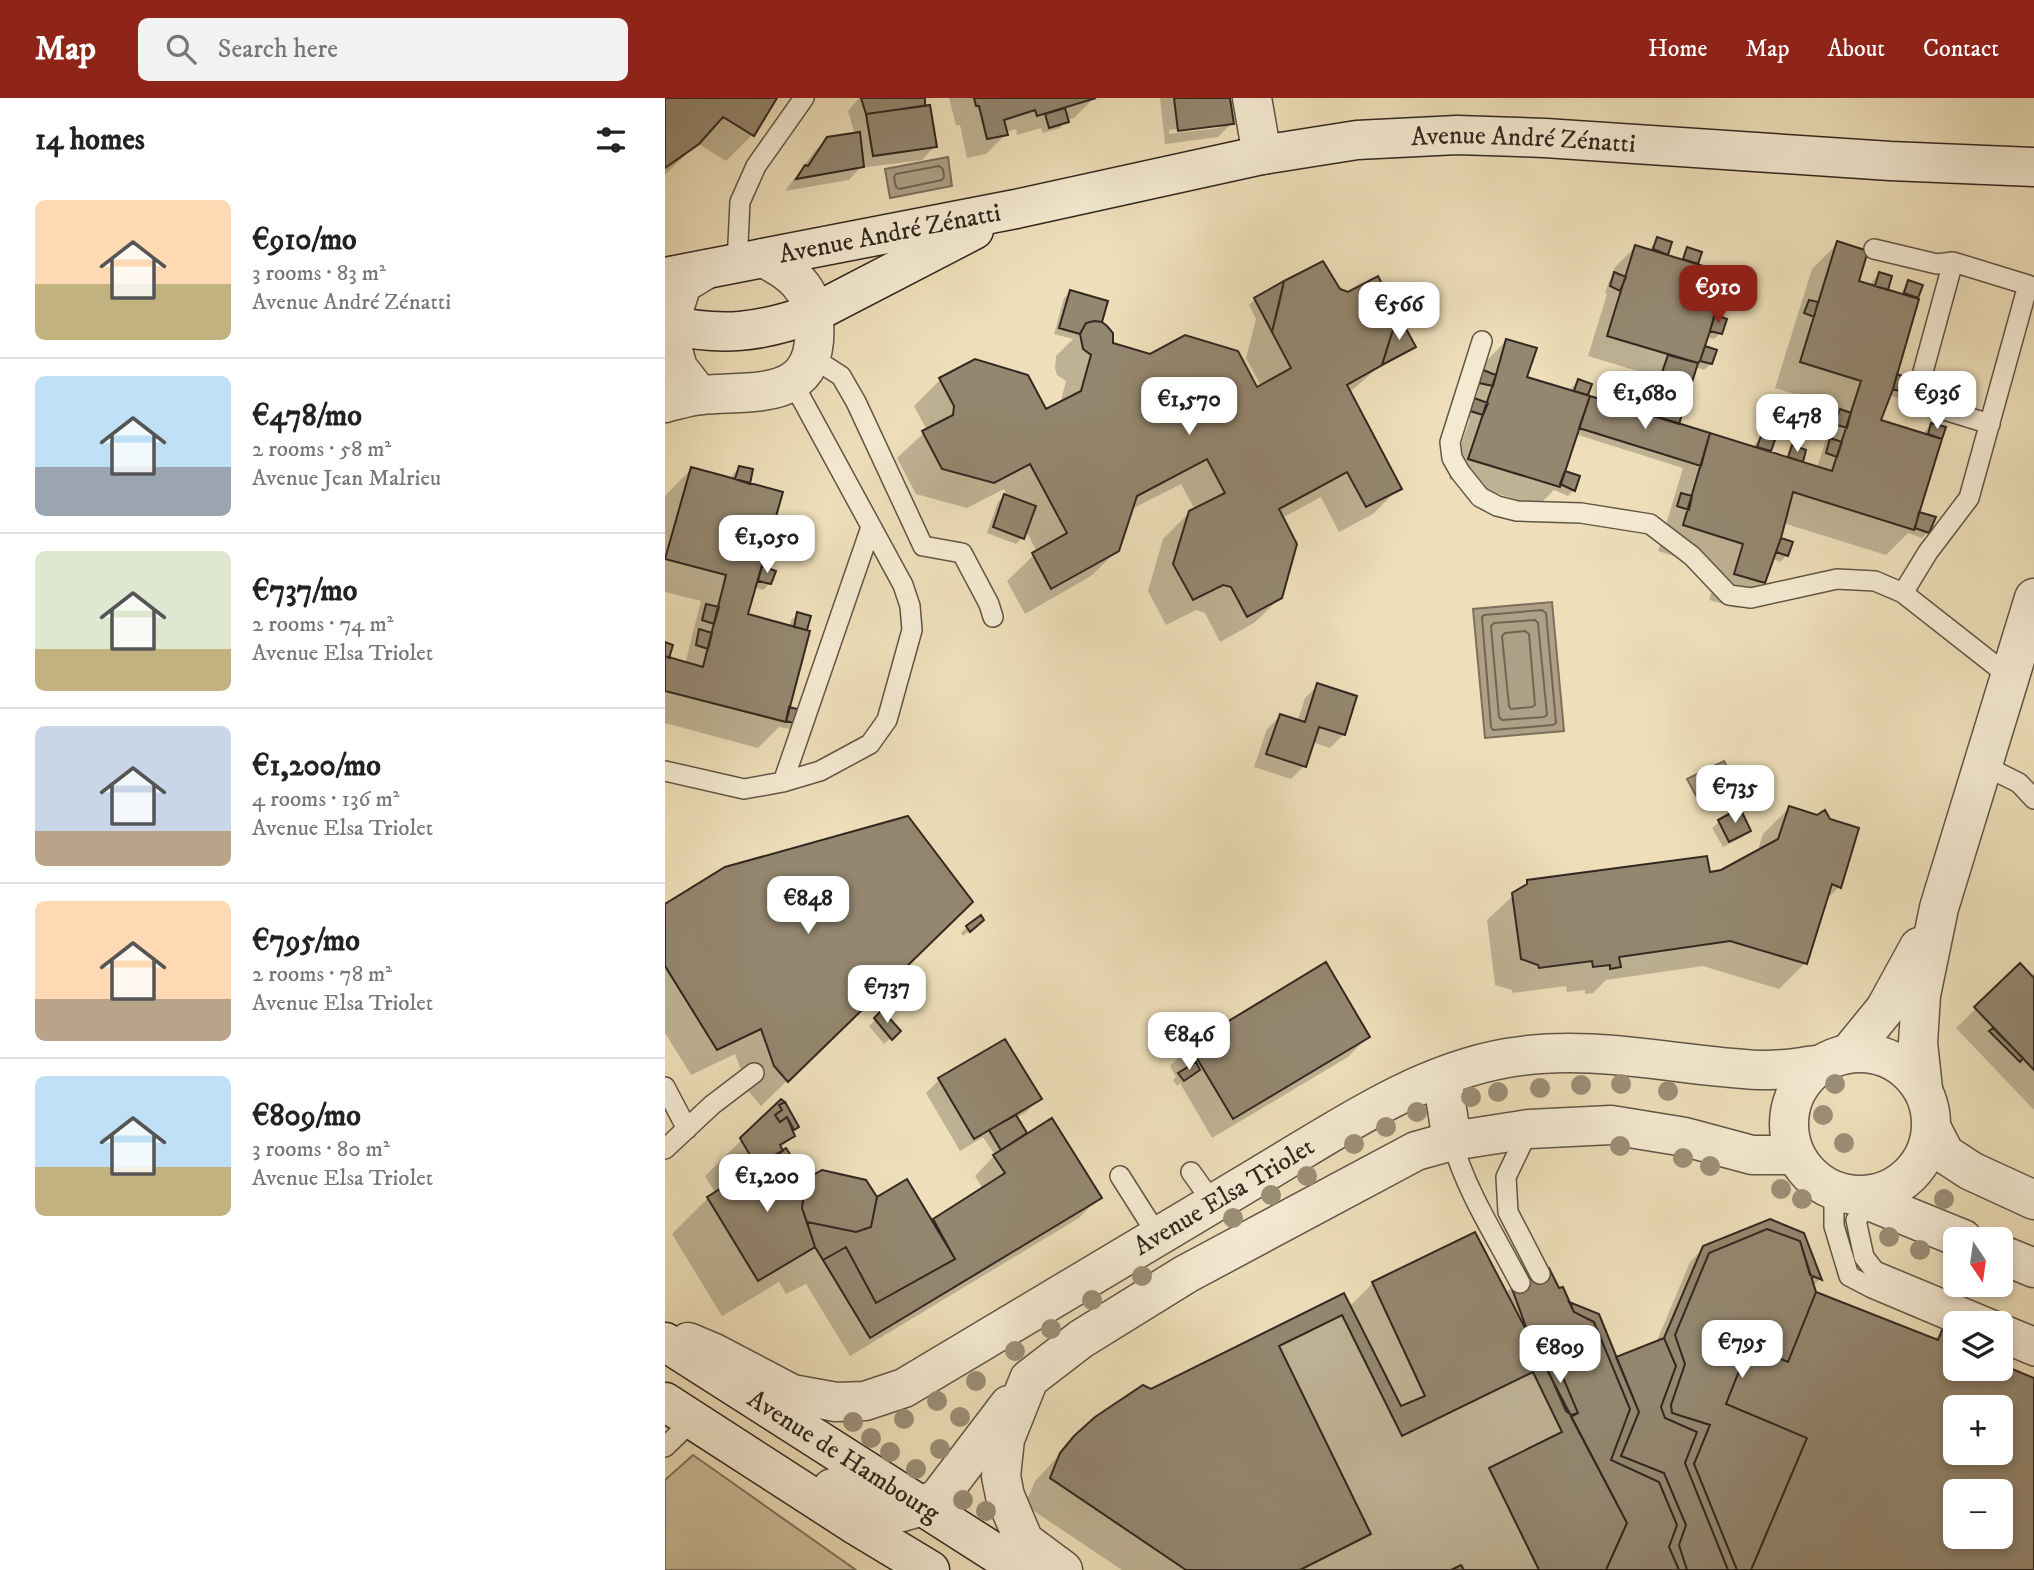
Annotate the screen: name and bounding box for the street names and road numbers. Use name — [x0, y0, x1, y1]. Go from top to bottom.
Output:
street label: Avenue André Zénatti — [1410, 118, 1637, 161]
street label: Avenue André Zénatti — [776, 196, 1003, 271]
street label: Avenue Elsa Triolet — [1127, 1130, 1320, 1263]
street label: Avenue de Hambourg — [741, 1382, 946, 1530]

